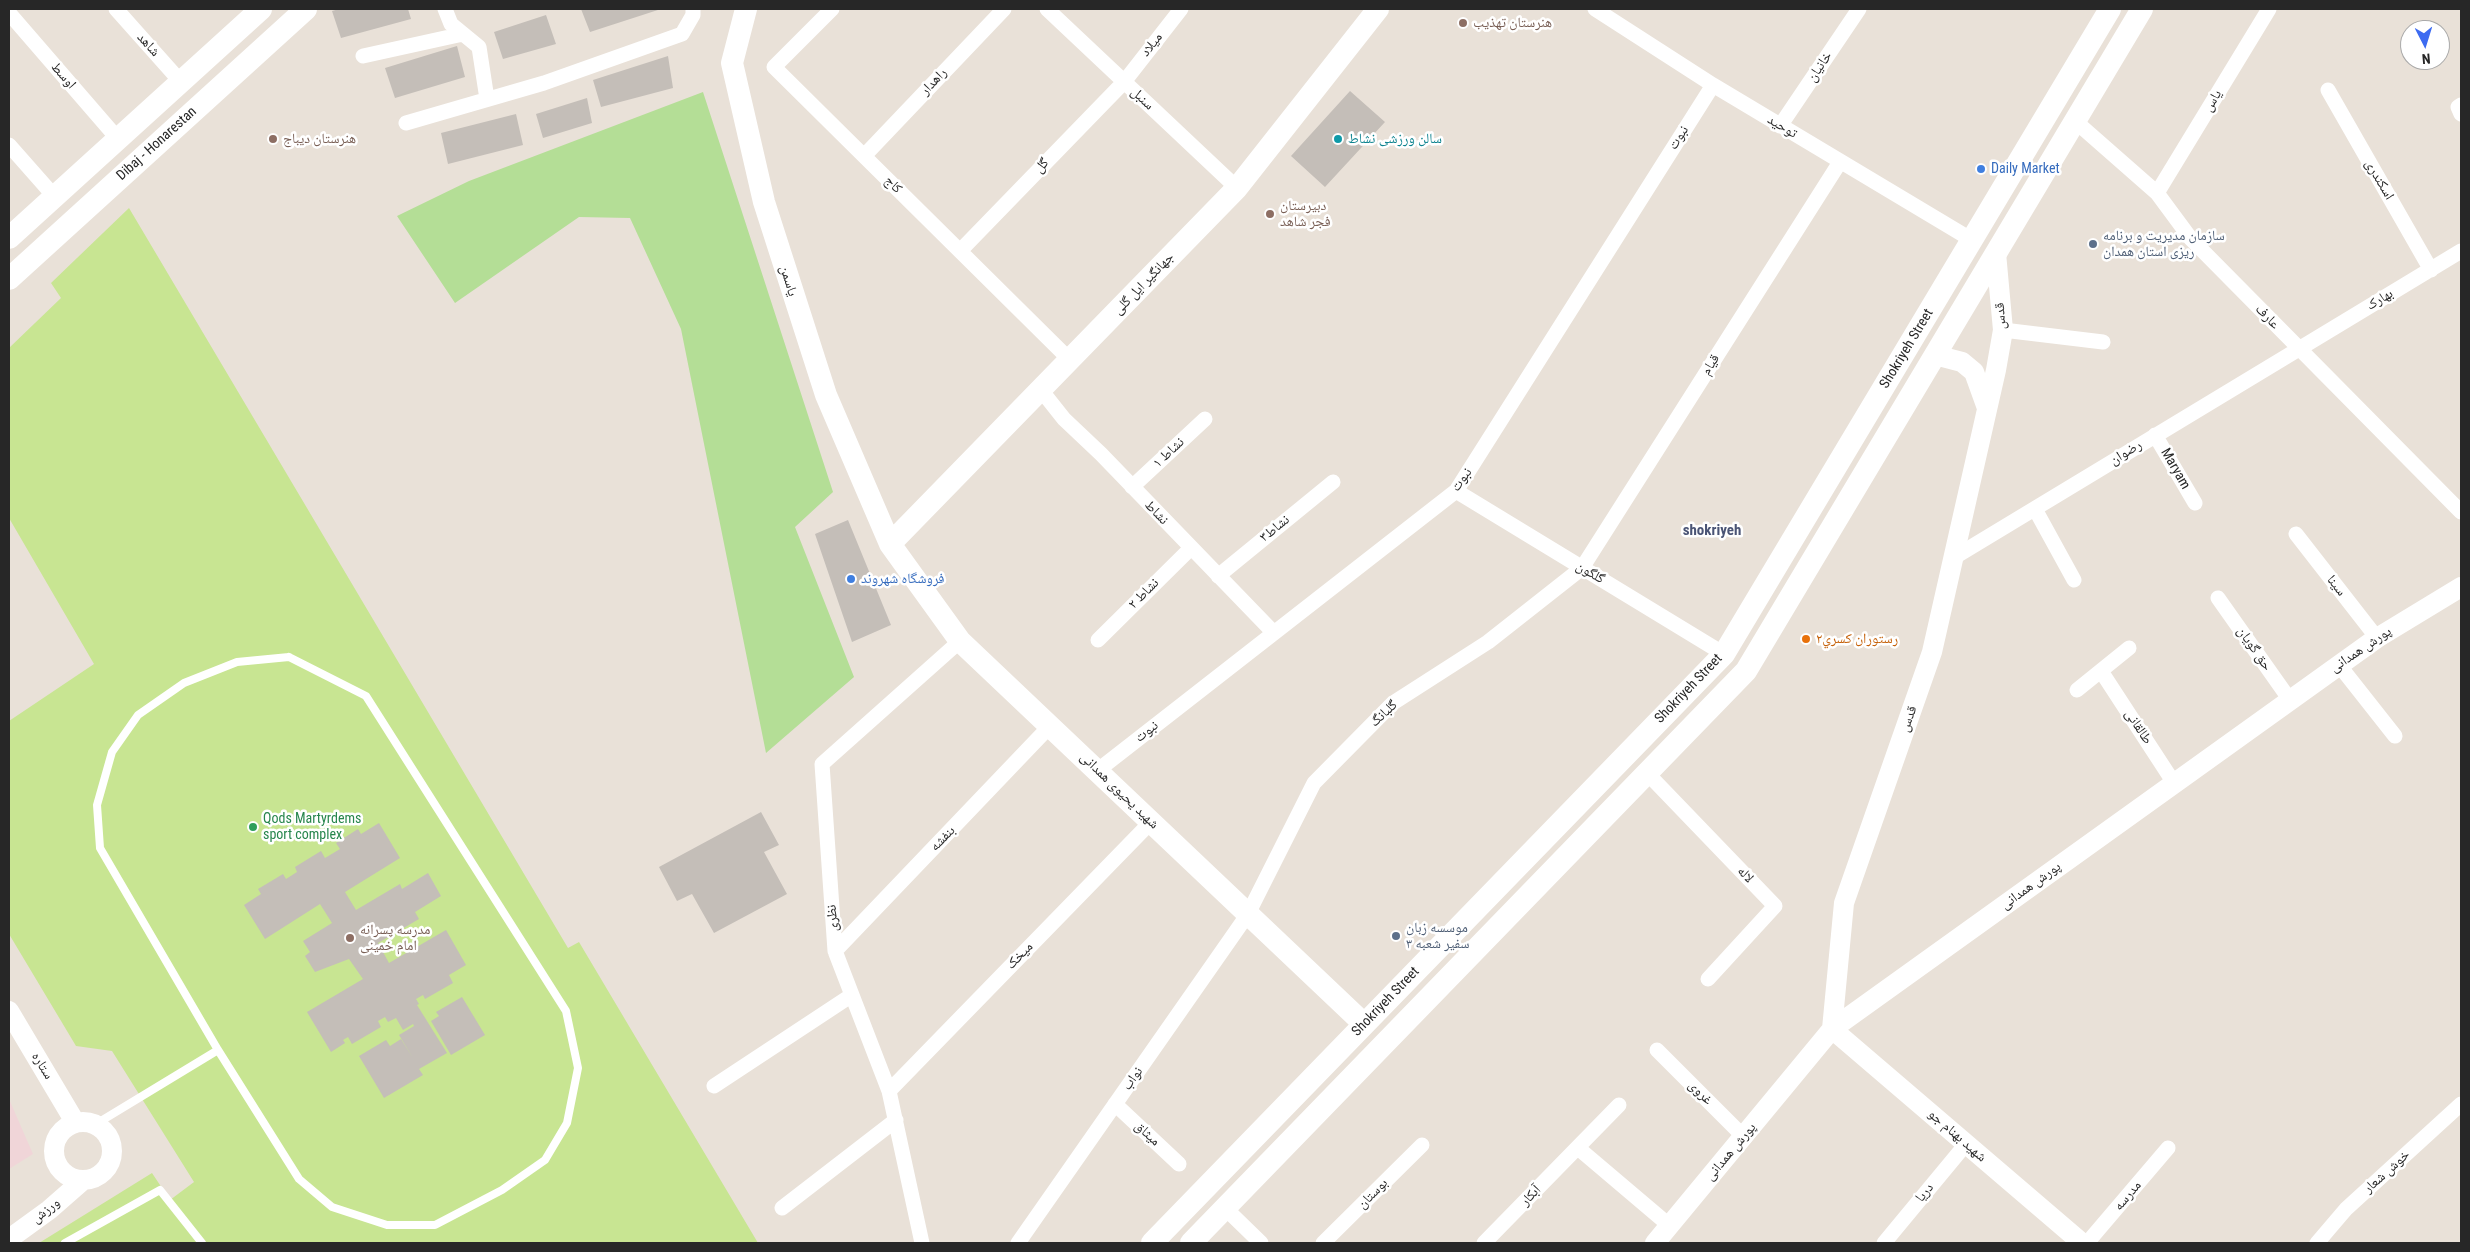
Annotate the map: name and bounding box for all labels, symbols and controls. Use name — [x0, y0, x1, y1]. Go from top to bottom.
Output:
place label: هنرستان تهذیب — [1473, 15, 1552, 31]
marker: هنرستان تهذیب — [1457, 17, 1469, 29]
north arrow — [2400, 20, 2450, 70]
street label: شاهد — [133, 30, 163, 60]
street label: میلاد — [1137, 30, 1167, 60]
street label: خانیان — [1804, 49, 1836, 85]
text: N — [2421, 51, 2431, 67]
street label: اوسط — [47, 59, 79, 93]
street label: راهدار — [917, 65, 951, 99]
street label: سنبل — [1127, 84, 1157, 114]
street label: یاس — [2200, 87, 2226, 115]
street label: Dibaj - Honarestan — [114, 104, 200, 184]
street label: توحید — [1764, 112, 1800, 142]
street label: نبوت — [1665, 123, 1693, 153]
place label: هنرستان دیباج — [283, 131, 356, 147]
place label: سالن ورزشی نشاط — [1348, 131, 1442, 147]
marker: هنرستان دیباج — [267, 133, 279, 145]
marker: سالن ورزشی نشاط — [1332, 133, 1344, 145]
street label: گل — [1031, 155, 1053, 177]
street label: اسکندری — [2361, 157, 2397, 203]
place label: Daily Market — [1991, 161, 2060, 177]
marker: Daily Market — [1975, 163, 1987, 175]
street label: کاج — [881, 173, 905, 197]
place label: دبیرستان فجر شاهد — [1280, 198, 1331, 230]
marker: دبیرستان فجر شاهد — [1264, 208, 1276, 220]
place label: سازمان مدیریت و برنامه ریزی استان همدان — [2103, 228, 2225, 260]
marker: سازمان مدیریت و برنامه ریزی استان همدان — [2087, 238, 2099, 250]
street label: جهانگیر ایل گلی — [1110, 249, 1178, 319]
street label: یاسمن — [775, 263, 801, 299]
street label: بهارک — [2364, 286, 2396, 314]
street label: عارف — [2251, 301, 2283, 333]
street label: قدس — [1992, 302, 2010, 330]
street label: Shokriyeh Street — [1877, 306, 1937, 392]
street label: قیام — [1698, 352, 1724, 378]
street label: نشاط ۱ — [1150, 434, 1188, 472]
street label: رضوان — [2107, 437, 2145, 469]
street label: Maryam — [2157, 445, 2193, 493]
street label: نبوت — [1448, 465, 1476, 495]
street label: نشاط — [1140, 497, 1172, 529]
street label: نشاط۳ — [1257, 512, 1293, 546]
district label: shokriyeh — [1683, 522, 1741, 540]
street label: گلگون — [1573, 558, 1607, 588]
place label: فروشگاه شهروند — [861, 571, 944, 587]
street label: سینا — [2323, 572, 2349, 600]
marker: فروشگاه شهروند — [845, 573, 857, 585]
street label: نشاط ۲ — [1125, 575, 1163, 613]
street label: پورش همدانی — [2327, 623, 2395, 677]
street label: حق گویان — [2233, 624, 2275, 674]
place label: رستوران کسري٢ — [1816, 631, 1898, 647]
marker: رستوران کسري٢ — [1800, 633, 1812, 645]
street label: Shokriyeh Street — [1652, 651, 1726, 727]
street label: گلبانگ — [1367, 697, 1401, 731]
street label: قدس — [1897, 704, 1921, 734]
street label: طالقانی — [2121, 706, 2155, 748]
street label: نبوت — [1132, 718, 1162, 746]
street label: شهید یحیوی همدانی — [1076, 749, 1162, 833]
place label: Qods Martyrdems sport complex — [263, 811, 361, 844]
marker: Qods Martyrdems sport complex — [247, 821, 259, 833]
street label: بنفشه — [927, 823, 959, 855]
street label: پورش همدانی — [1998, 858, 2064, 914]
street label: لاله — [1733, 863, 1757, 887]
street label: نظری — [824, 904, 842, 932]
place label: موسسه زبان سفیر شعبه ۳ — [1406, 920, 1469, 952]
place label: مدرسه پسرانه امام خمینی — [360, 922, 430, 954]
marker: موسسه زبان سفیر شعبه ۳ — [1390, 930, 1402, 942]
marker: مدرسه پسرانه امام خمینی — [344, 932, 356, 944]
street label: میخک — [1003, 939, 1037, 973]
street label: Shokriyeh Street — [1349, 964, 1423, 1040]
street label: ستاره — [27, 1049, 57, 1083]
street label: نواب — [1119, 1064, 1147, 1094]
street label: غروی — [1684, 1077, 1716, 1109]
street label: شهید بهنام جو — [1924, 1106, 1990, 1166]
street label: میثاق — [1131, 1118, 1163, 1150]
street label: پورش همدانی — [1702, 1120, 1760, 1184]
street label: خوش شعار — [2360, 1147, 2414, 1197]
street label: بوستان — [1354, 1175, 1392, 1213]
street label: مدرسه — [2111, 1178, 2145, 1214]
street label: دریا — [1912, 1180, 1938, 1206]
street label: آبکار — [1517, 1182, 1545, 1210]
street label: ورزش — [28, 1195, 64, 1227]

